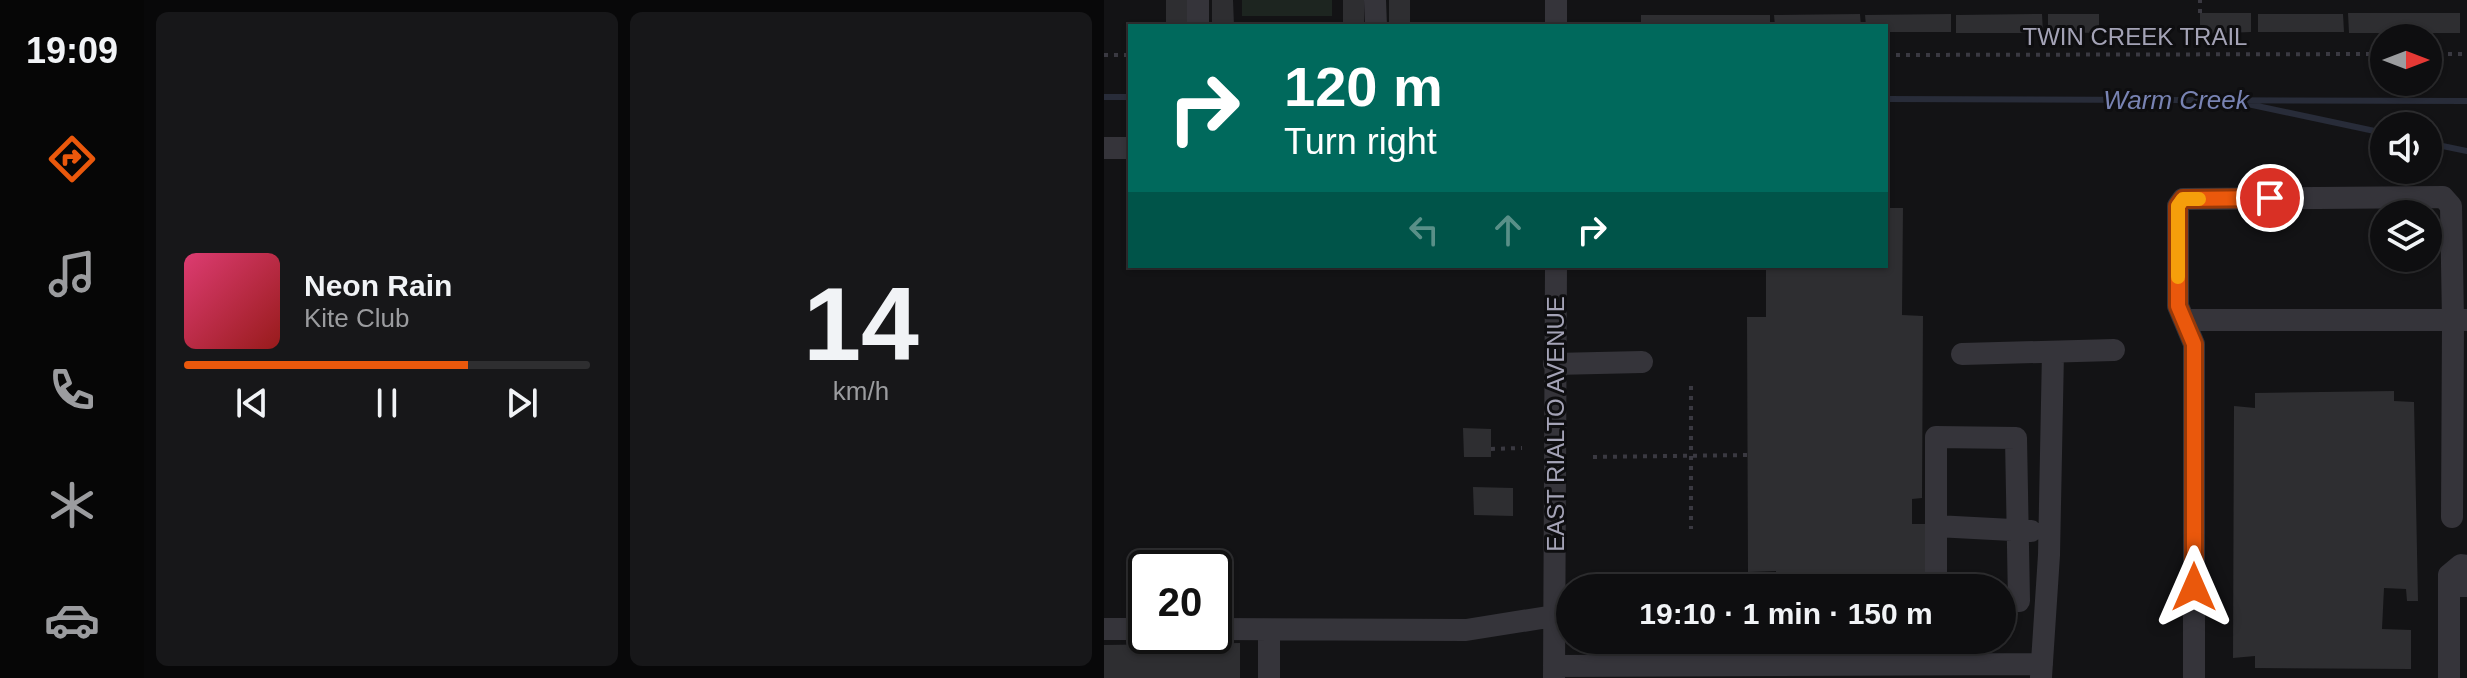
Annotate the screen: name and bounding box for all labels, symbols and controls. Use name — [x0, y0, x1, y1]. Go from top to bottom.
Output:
street label: TWIN CREEK TRAIL — [2023, 23, 2247, 50]
north arrow — [2370, 24, 2442, 96]
map controls — [2370, 24, 2442, 272]
text: 19:09 — [26, 30, 118, 71]
text: 120 m — [1284, 55, 1443, 118]
icon: right — [1152, 56, 1256, 160]
water label: Warm Creek — [2103, 85, 2251, 115]
button: sound — [2370, 112, 2442, 184]
text: Turn right — [1284, 121, 1437, 162]
icon: directions — [44, 131, 100, 187]
pin — [2236, 164, 2304, 232]
icon: arrive — [2248, 176, 2292, 220]
button: layers — [2370, 200, 2442, 272]
icon: left — [1402, 208, 1446, 252]
icon: ahead — [1486, 208, 1530, 252]
icon: right — [1570, 208, 1614, 252]
icon: music — [44, 246, 100, 302]
text: 14 — [803, 266, 919, 382]
text: Neon Rain — [304, 269, 452, 302]
street label: EAST RIALTO AVENUE — [1542, 296, 1569, 552]
text: Kite Club — [304, 303, 410, 333]
icon: phone — [44, 362, 100, 418]
text: km/h — [833, 376, 889, 406]
icon: previous — [230, 381, 274, 425]
icon: pause — [365, 381, 409, 425]
icon: next — [500, 381, 544, 425]
icon: climate — [44, 477, 100, 533]
position arrow — [2152, 545, 2236, 629]
speed limit sign: 20 — [1128, 550, 1232, 654]
icon: car — [44, 592, 100, 648]
text: 19:10 · 1 min · 150 m — [1639, 597, 1933, 630]

